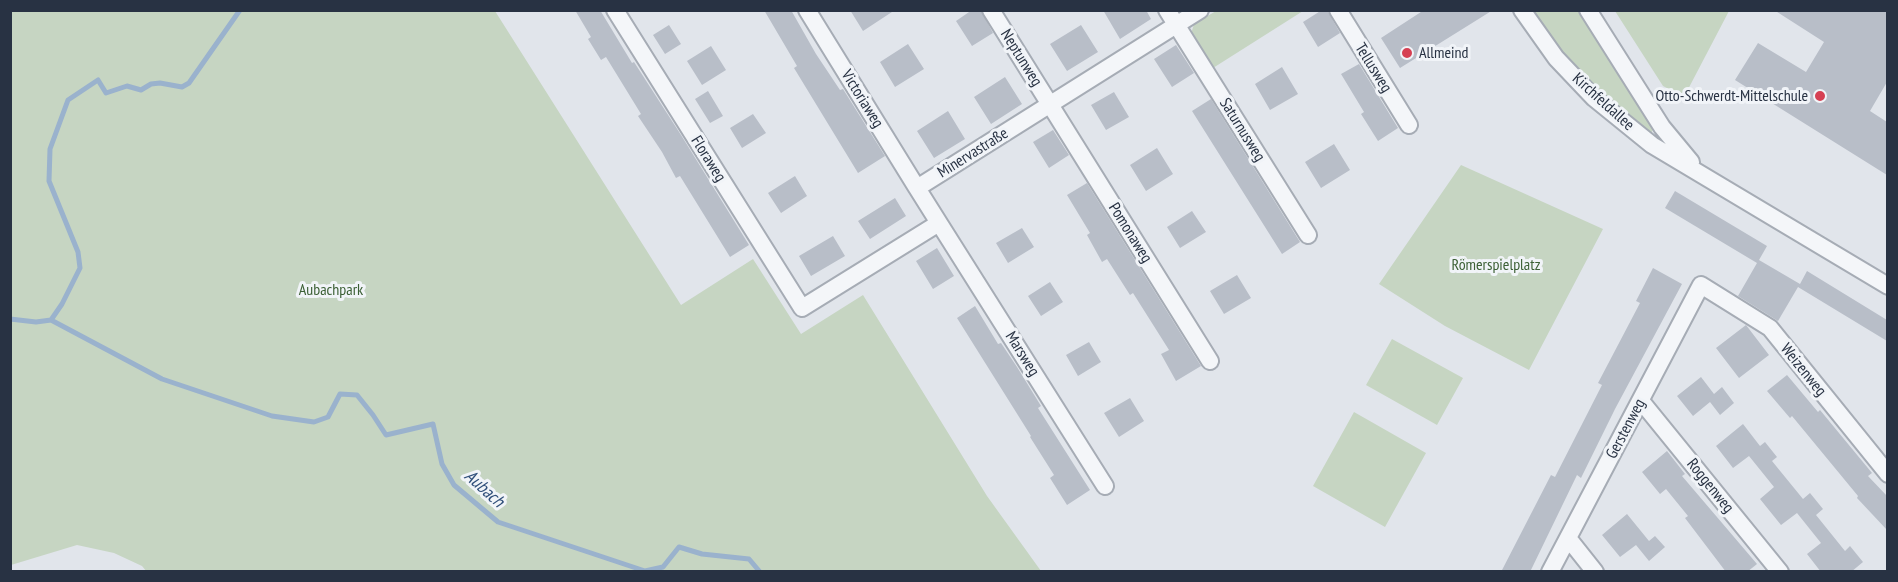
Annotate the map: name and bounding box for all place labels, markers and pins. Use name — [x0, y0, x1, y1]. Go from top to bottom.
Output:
place label: Allmeind — [1419, 43, 1468, 63]
marker: Allmeind — [1400, 46, 1414, 60]
place label: Otto-Schwerdt-Mittelschule — [1655, 86, 1808, 106]
marker: Otto-Schwerdt-Mittelschule — [1813, 89, 1827, 103]

